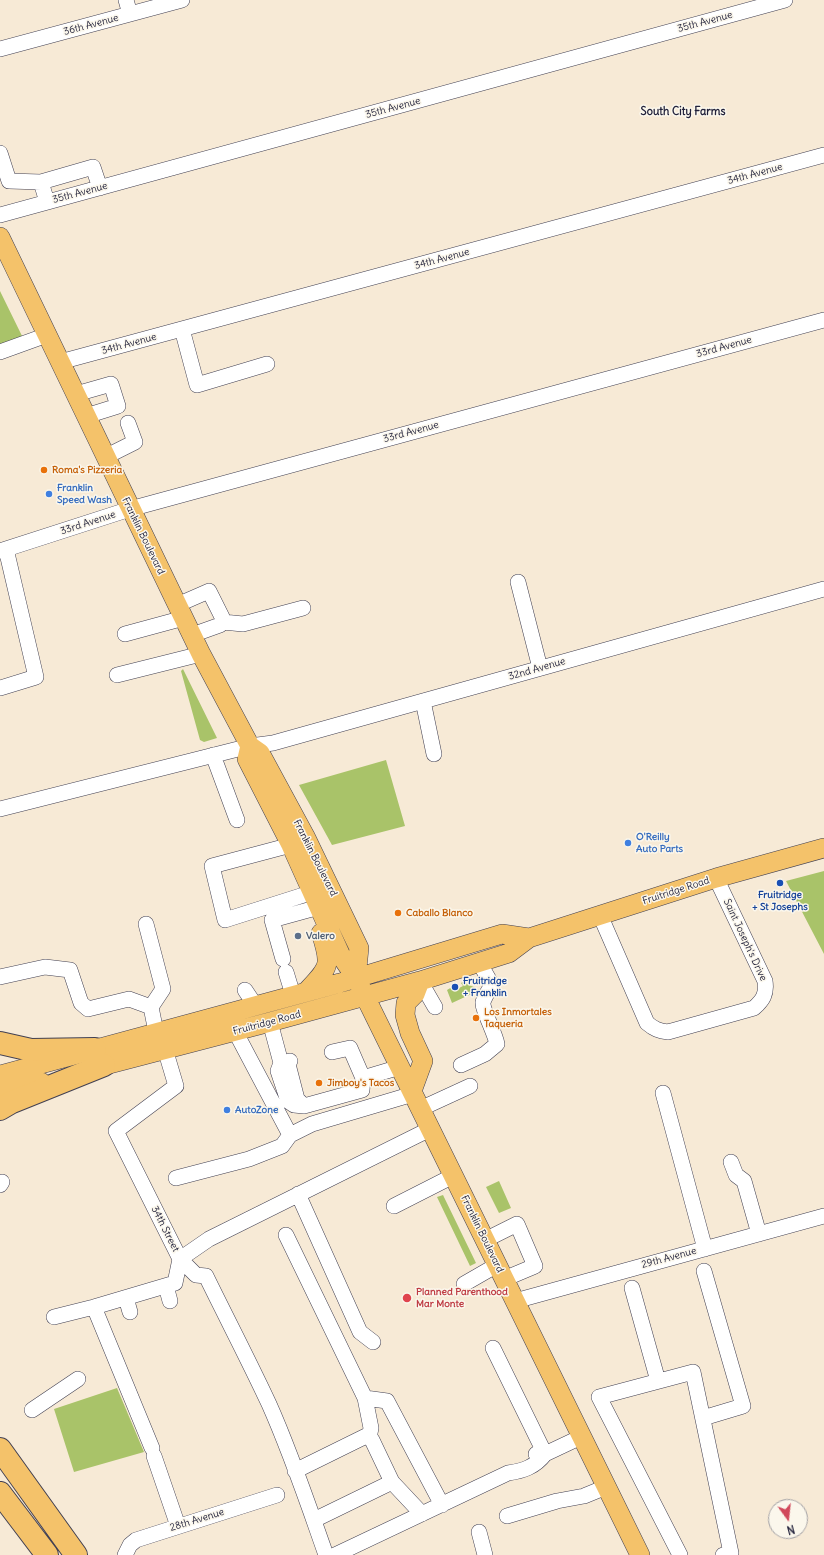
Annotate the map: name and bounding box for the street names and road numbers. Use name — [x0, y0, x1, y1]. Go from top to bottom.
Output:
street label: 35th Avenue — [676, 9, 734, 35]
street label: 36th Avenue — [62, 12, 120, 38]
street label: 35th Avenue — [364, 95, 422, 121]
street label: 34th Avenue — [726, 161, 784, 187]
street label: 35th Avenue — [51, 180, 109, 206]
street label: 34th Avenue — [413, 246, 471, 272]
street label: 34th Avenue — [100, 331, 158, 357]
street label: 33rd Avenue — [695, 334, 753, 360]
street label: 33rd Avenue — [382, 419, 440, 445]
street label: Franklin Boulevard — [119, 495, 167, 577]
street label: 33rd Avenue — [59, 508, 117, 538]
street label: 32nd Avenue — [507, 655, 567, 683]
street label: Franklin Boulevard — [290, 818, 340, 898]
street label: Fruitridge Road — [641, 875, 711, 907]
street label: Saint Joseph's Drive — [721, 897, 769, 983]
street label: Fruitridge Road — [232, 1008, 302, 1038]
street label: Franklin Boulevard — [458, 1193, 506, 1275]
street label: 34th Street — [148, 1204, 182, 1254]
street label: 29th Avenue — [640, 1245, 698, 1271]
street label: 28th Avenue — [168, 1506, 226, 1534]

